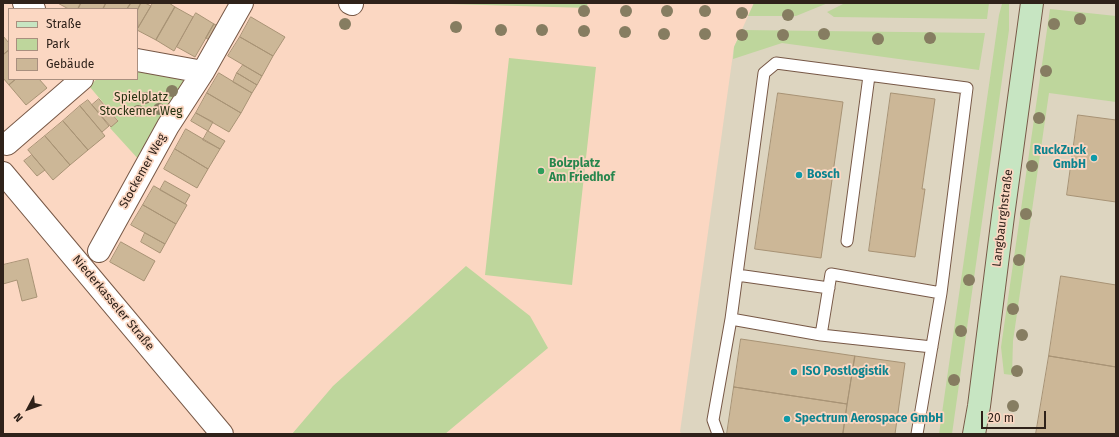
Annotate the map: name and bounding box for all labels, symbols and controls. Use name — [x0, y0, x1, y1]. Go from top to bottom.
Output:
legend — [8, 8, 138, 80]
text: Straße — [46, 17, 81, 31]
text: Park — [46, 37, 70, 51]
text: Gebäude — [46, 57, 94, 71]
park label: Spielplatz Stockemer Weg — [99, 91, 183, 119]
street label: Stockemer Weg — [117, 131, 169, 211]
place label: RuckZuck GmbH — [1034, 144, 1086, 172]
marker: RuckZuck GmbH — [1089, 153, 1099, 163]
place label: Bolzplatz Am Friedhof — [549, 157, 615, 185]
marker: Bolzplatz Am Friedhof — [536, 166, 546, 176]
place label: Bosch — [807, 168, 840, 182]
street label: Langbaurghstraße — [990, 168, 1016, 268]
marker: Bosch — [794, 170, 804, 180]
street label: Niederkasseler Straße — [69, 253, 157, 353]
place label: ISO Postlogistik — [802, 365, 889, 379]
marker: ISO Postlogistik — [789, 367, 799, 377]
north arrow — [8, 389, 48, 429]
scale bar — [983, 403, 1048, 429]
text: N — [11, 410, 26, 424]
text: 20 m — [988, 411, 1014, 425]
place label: Spectrum Aerospace GmbH — [795, 412, 943, 426]
marker: Spectrum Aerospace GmbH — [782, 414, 792, 424]

